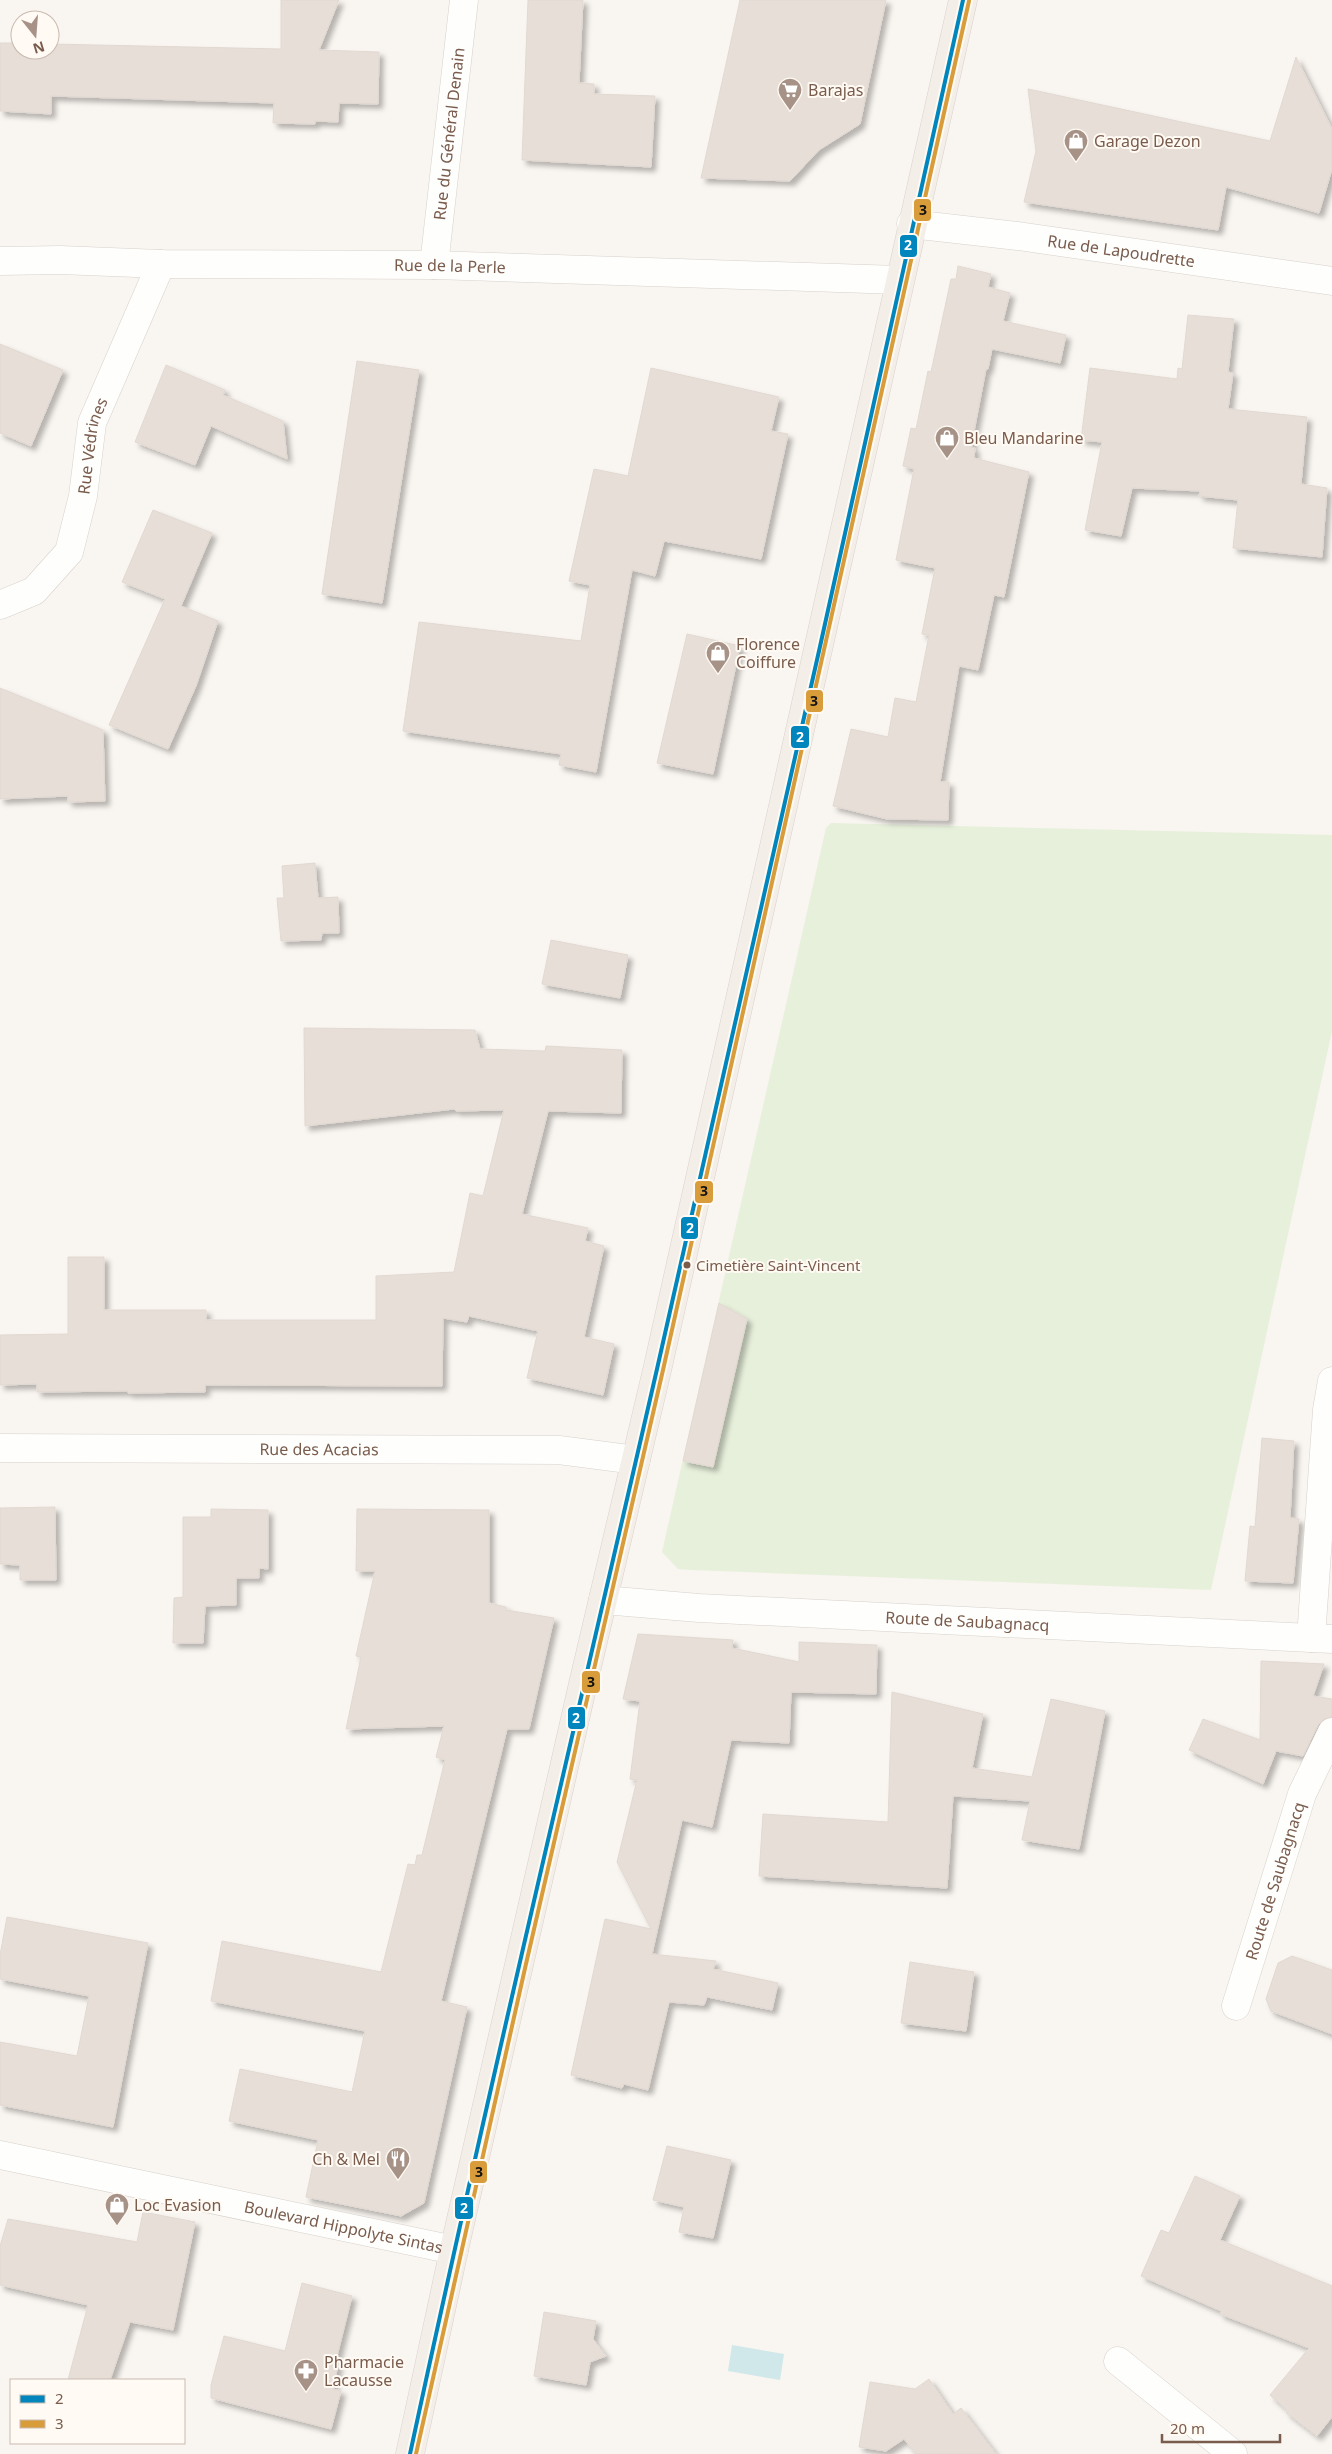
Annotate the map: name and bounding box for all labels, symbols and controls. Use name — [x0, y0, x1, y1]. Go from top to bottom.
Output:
north arrow — [10, 10, 60, 60]
text: N — [31, 37, 47, 59]
street label: Rue du Général Denain — [428, 46, 470, 221]
supermarket icon: Barajas — [777, 77, 803, 111]
place label: Barajas — [808, 79, 863, 101]
shop icon: Garage Dezon — [1063, 128, 1089, 162]
place label: Garage Dezon — [1094, 130, 1201, 152]
line badge: 3 — [913, 198, 932, 222]
text: 3 — [919, 200, 927, 219]
street label: Rue de Lapoudrette — [1046, 229, 1196, 272]
line badge: 2 — [899, 234, 918, 258]
text: 2 — [904, 235, 912, 254]
street label: Rue de la Perle — [394, 254, 506, 278]
street label: Rue Védrines — [72, 394, 113, 496]
shop icon: Bleu Mandarine — [934, 425, 960, 459]
place label: Bleu Mandarine — [964, 427, 1083, 449]
place label: Florence Coiffure — [736, 633, 800, 673]
shop icon: Florence Coiffure — [705, 640, 731, 674]
line badge: 3 — [805, 689, 824, 713]
text: 3 — [810, 691, 818, 710]
line badge: 2 — [790, 725, 810, 749]
text: 2 — [796, 727, 804, 746]
line badge: 3 — [694, 1180, 714, 1204]
text: 3 — [700, 1181, 708, 1200]
line badge: 2 — [680, 1216, 699, 1240]
text: 2 — [686, 1218, 694, 1237]
place label: Cimetière Saint-Vincent — [696, 1255, 861, 1275]
marker: Cimetière Saint-Vincent — [682, 1260, 692, 1270]
street label: Rue des Acacias — [259, 1438, 379, 1460]
street label: Route de Saubagnacq — [885, 1606, 1050, 1636]
line badge: 3 — [581, 1670, 601, 1694]
text: 3 — [587, 1672, 595, 1691]
line badge: 2 — [567, 1706, 586, 1730]
text: 2 — [572, 1708, 580, 1727]
street label: Route de Saubagnacq — [1240, 1799, 1310, 1963]
restaurant icon: Ch & Mel — [385, 2146, 411, 2180]
place label: Ch & Mel — [312, 2148, 380, 2170]
line badge: 3 — [469, 2160, 488, 2184]
text: 3 — [475, 2162, 483, 2181]
shop icon: Loc Evasion — [104, 2192, 130, 2226]
place label: Loc Evasion — [134, 2194, 221, 2216]
street label: Boulevard Hippolyte Sintas — [242, 2195, 445, 2258]
line badge: 2 — [454, 2196, 474, 2220]
text: 2 — [460, 2198, 468, 2217]
place label: Pharmacie Lacausse — [324, 2351, 404, 2391]
pharmacy icon: Pharmacie Lacausse — [293, 2358, 319, 2392]
legend — [10, 2379, 185, 2444]
text: 2 — [55, 2388, 64, 2408]
scale bar — [1162, 2412, 1280, 2444]
text: 3 — [55, 2413, 64, 2433]
text: 20 m — [1170, 2418, 1205, 2438]

